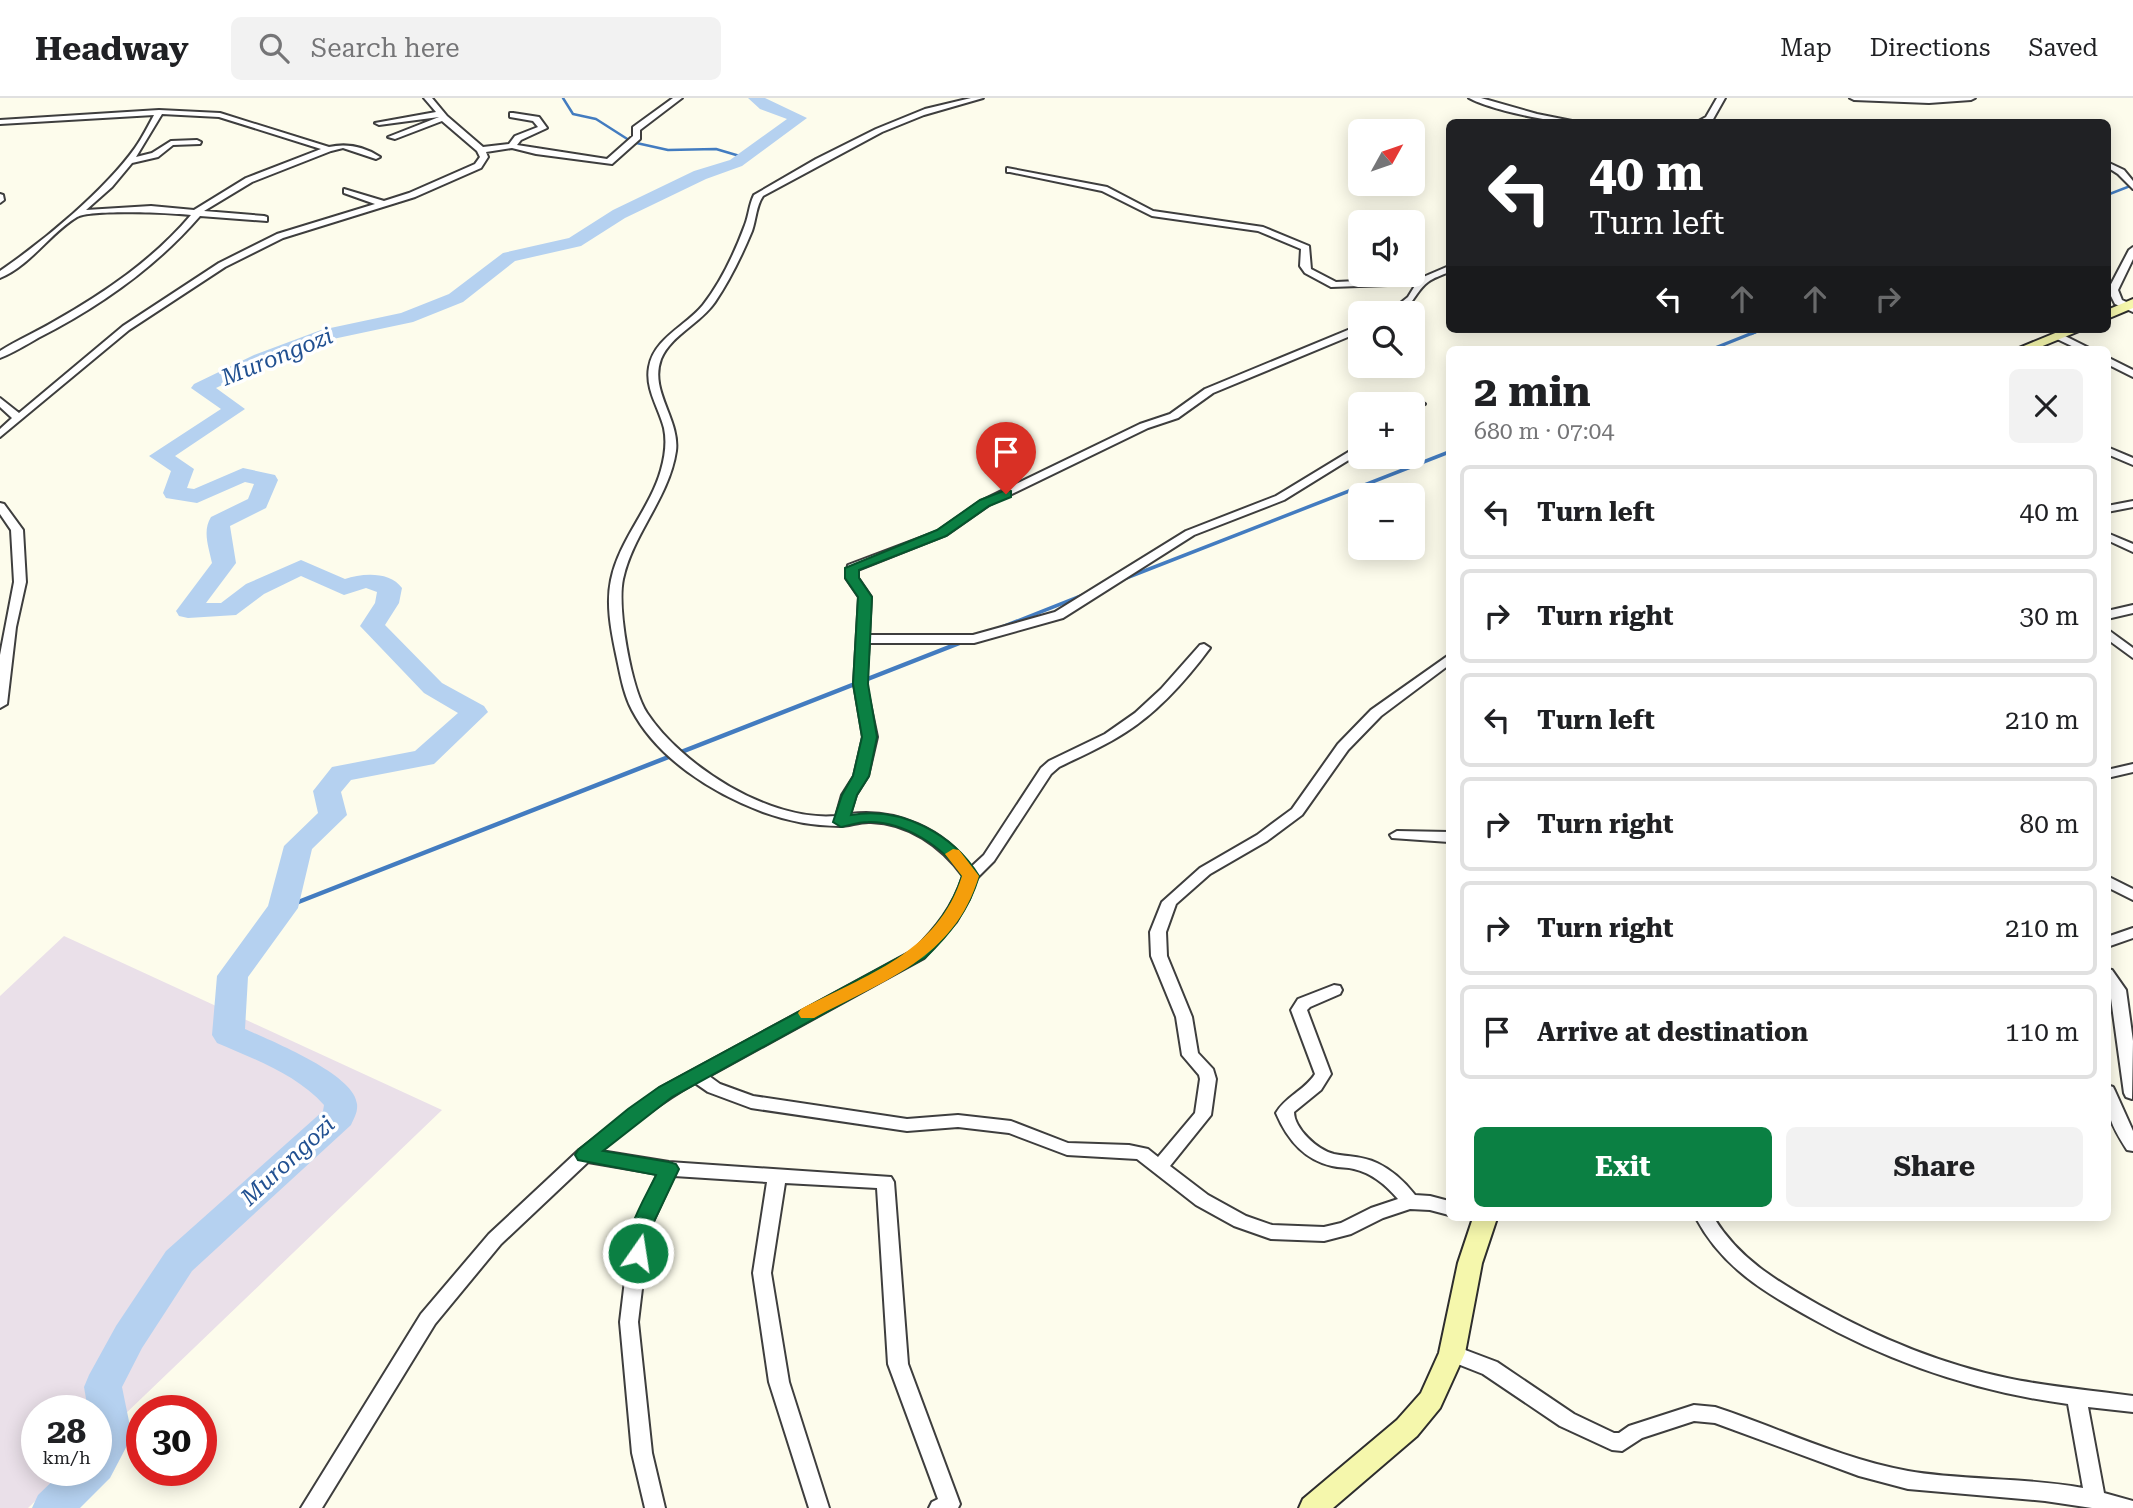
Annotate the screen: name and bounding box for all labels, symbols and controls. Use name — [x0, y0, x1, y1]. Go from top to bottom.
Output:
search box — [231, 17, 721, 80]
text: Headway — [35, 29, 189, 68]
icon: search — [255, 29, 293, 67]
text: Search here — [311, 33, 460, 63]
text: Map — [1780, 34, 1832, 62]
text: Directions — [1870, 34, 1990, 62]
text: Saved — [2028, 34, 2098, 62]
north arrow — [1348, 119, 1424, 196]
map controls — [1348, 119, 1425, 560]
text: 40 m — [1589, 145, 1704, 202]
icon: left — [1474, 147, 1565, 238]
text: Turn left — [1589, 204, 1724, 242]
button: sound — [1348, 210, 1425, 287]
icon: left — [1650, 280, 1688, 318]
icon: ahead — [1723, 280, 1761, 318]
icon: ahead — [1796, 280, 1834, 318]
icon: right — [1869, 280, 1907, 318]
button: search — [1348, 301, 1425, 378]
water label: Murongozi — [216, 322, 337, 392]
text: 2 min — [1474, 367, 1591, 416]
button: close — [2009, 369, 2083, 443]
button: + — [1348, 392, 1425, 469]
text: 680 m · 07:04 — [1474, 418, 1614, 445]
pin — [976, 422, 1036, 494]
icon: arrive — [987, 433, 1025, 471]
button: − — [1348, 483, 1425, 560]
icon: left — [1478, 493, 1516, 531]
text: Turn left — [1537, 497, 1655, 527]
text: 40 m — [2020, 497, 2079, 527]
icon: right — [1478, 597, 1516, 635]
text: Turn right — [1537, 601, 1673, 631]
text: 30 m — [2020, 601, 2079, 631]
icon: left — [1478, 701, 1516, 739]
text: Turn left — [1537, 705, 1655, 735]
text: 210 m — [2005, 705, 2079, 735]
icon: right — [1478, 805, 1516, 843]
text: Turn right — [1537, 809, 1673, 839]
text: 80 m — [2020, 809, 2079, 839]
icon: right — [1478, 909, 1516, 947]
text: Turn right — [1537, 913, 1673, 943]
text: 210 m — [2005, 913, 2079, 943]
icon: arrive — [1478, 1013, 1516, 1051]
text: Arrive at destination — [1537, 1017, 1808, 1047]
text: 110 m — [2005, 1017, 2079, 1047]
water label: Murongozi — [235, 1111, 340, 1212]
button: Exit — [1474, 1127, 1772, 1207]
button: Share — [1786, 1127, 2083, 1207]
position arrow — [601, 1216, 675, 1290]
speed limit sign: 30 — [126, 1395, 217, 1486]
text: 28 — [47, 1411, 86, 1452]
text: km/h — [42, 1447, 91, 1468]

